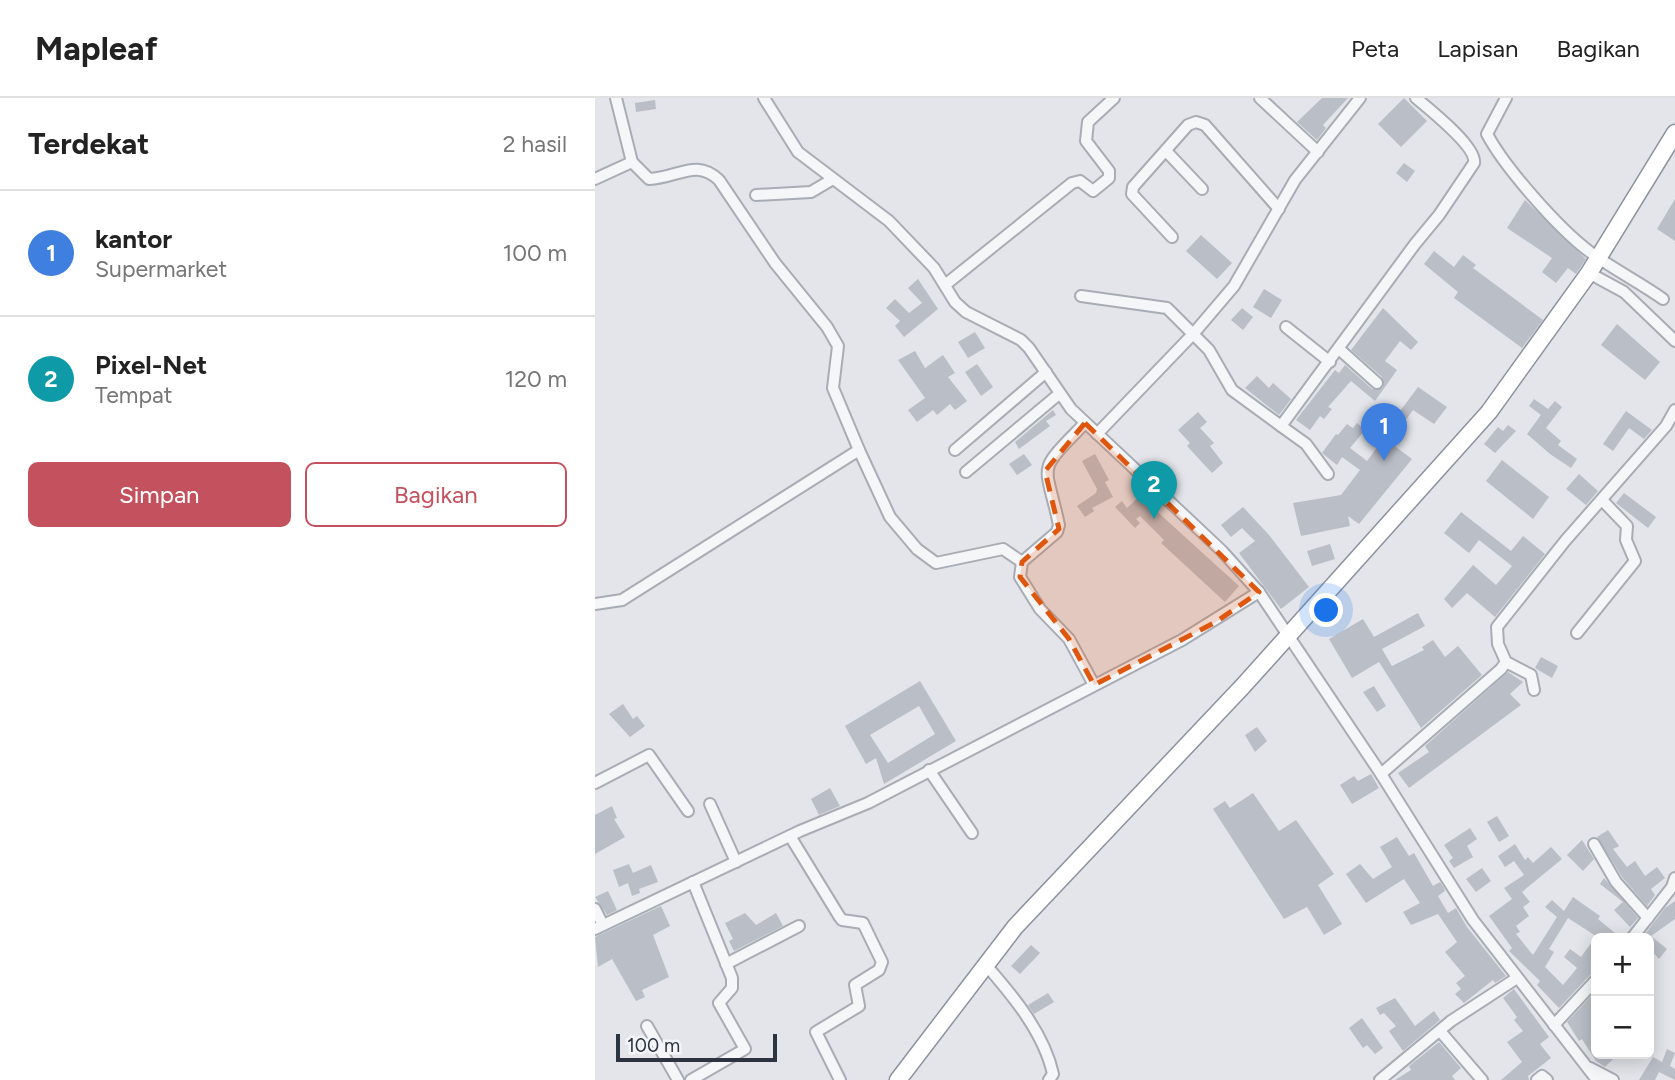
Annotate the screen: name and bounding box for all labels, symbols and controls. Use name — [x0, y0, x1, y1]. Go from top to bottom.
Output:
text: Mapleaf — [35, 29, 158, 68]
text: Peta — [1351, 34, 1399, 63]
text: Lapisan — [1437, 34, 1518, 63]
text: Bagikan — [1556, 34, 1640, 63]
text: Terdekat — [28, 125, 149, 162]
text: 2 hasil — [503, 130, 567, 158]
text: kantor — [95, 223, 172, 255]
text: 1 — [46, 239, 56, 267]
text: 100 m — [503, 239, 567, 267]
text: Supermarket — [95, 255, 227, 283]
text: Pixel-Net — [95, 349, 207, 381]
text: 2 — [44, 365, 58, 393]
text: 120 m — [505, 365, 567, 393]
text: Tempat — [95, 381, 172, 409]
pin: 1 — [1361, 403, 1407, 461]
pin: 2 — [1131, 461, 1177, 519]
button: Simpan — [28, 462, 291, 527]
button: Bagikan — [305, 462, 567, 527]
your location — [1309, 593, 1343, 627]
map controls — [1591, 933, 1654, 1059]
button: + — [1591, 933, 1654, 996]
button: − — [1591, 996, 1654, 1059]
scale bar — [616, 1031, 777, 1063]
text: 100 m — [627, 1034, 680, 1057]

